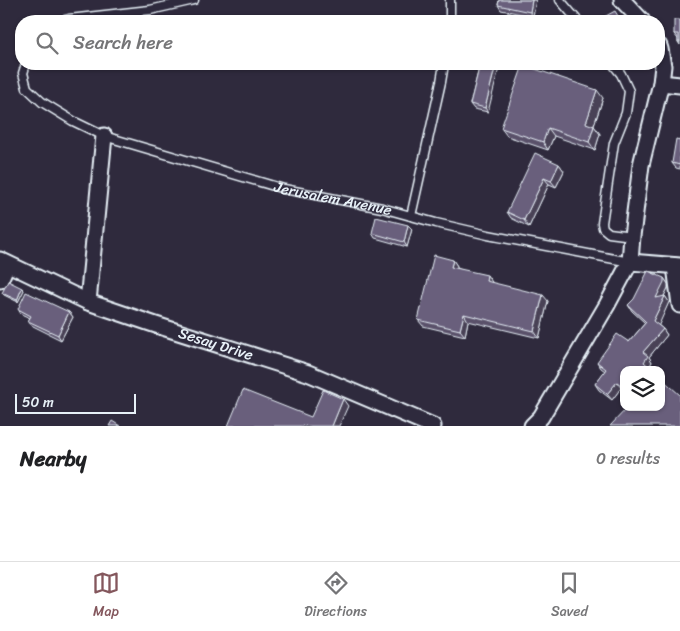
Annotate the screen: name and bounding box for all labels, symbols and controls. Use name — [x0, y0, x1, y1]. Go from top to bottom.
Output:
search box — [15, 15, 665, 70]
text: Search here — [73, 26, 173, 59]
icon: search — [33, 29, 61, 57]
street label: Jerusalem Avenue — [270, 174, 395, 223]
street label: Sesay Drive — [175, 320, 257, 368]
map controls — [620, 366, 665, 411]
button: layers — [620, 366, 665, 411]
text: 50 m — [22, 390, 54, 415]
scale bar — [15, 391, 136, 414]
text: Nearby — [20, 440, 86, 478]
text: 0 results — [596, 444, 660, 473]
tab: Map — [92, 569, 120, 624]
tab: Directions — [304, 569, 367, 624]
tab: Saved — [551, 569, 588, 624]

